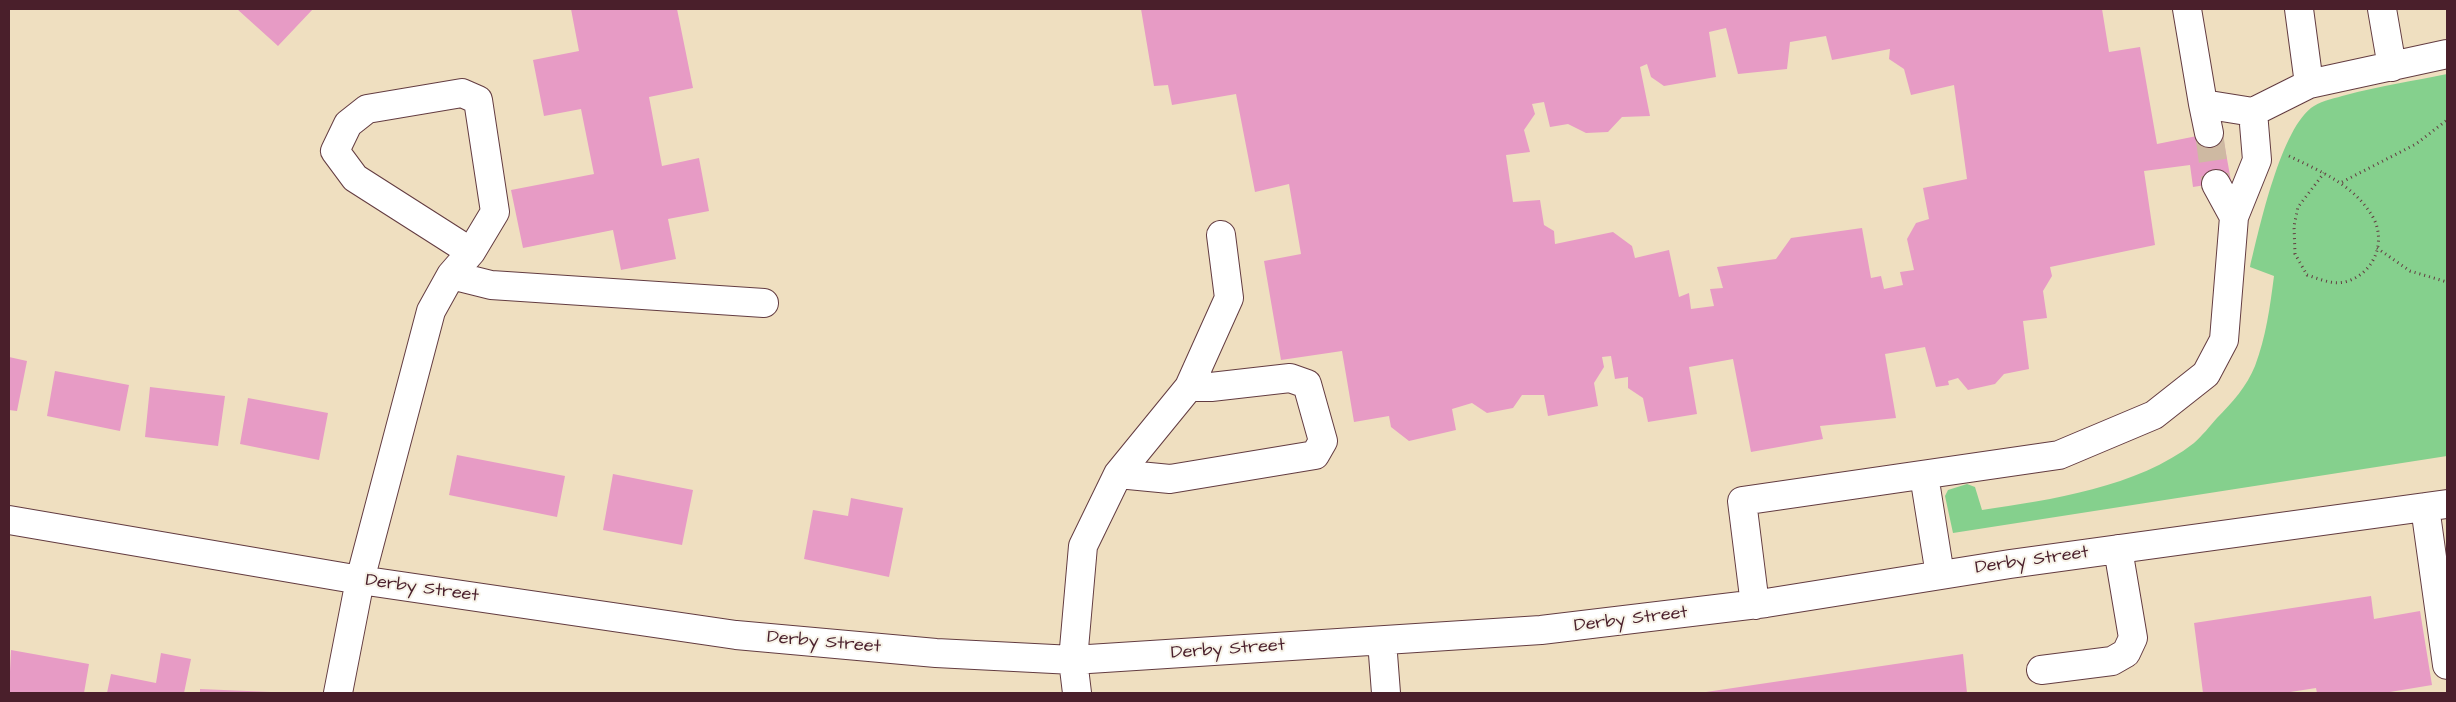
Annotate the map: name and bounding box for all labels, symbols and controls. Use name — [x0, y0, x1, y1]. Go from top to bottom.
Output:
street label: Derby Street — [1974, 542, 2090, 580]
street label: Derby Street — [364, 570, 480, 608]
street label: Derby Street — [1573, 602, 1689, 638]
street label: Derby Street — [766, 627, 882, 659]
street label: Derby Street — [1170, 635, 1286, 665]

